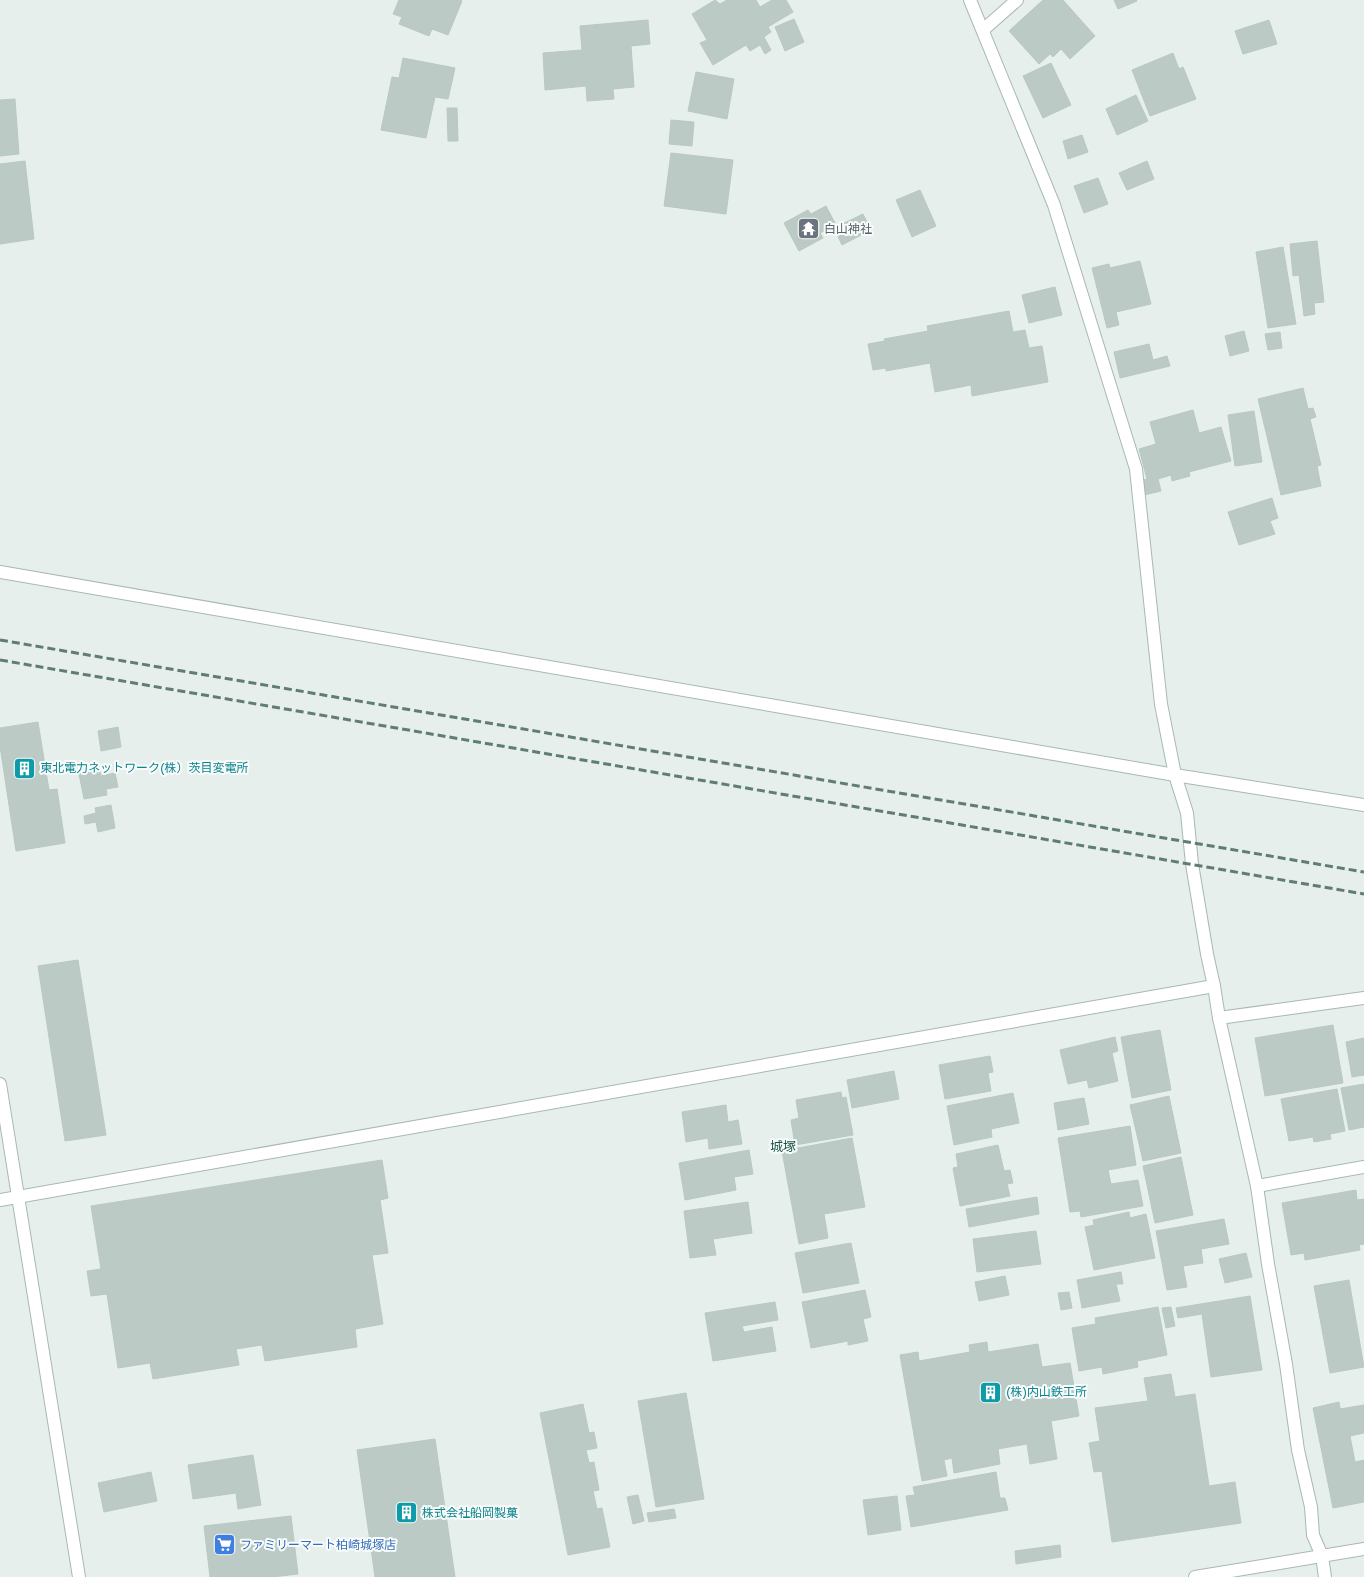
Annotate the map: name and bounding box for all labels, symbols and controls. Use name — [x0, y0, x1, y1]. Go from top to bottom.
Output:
temple icon: 白山神社 — [795, 216, 821, 242]
place label: 白山神社 — [824, 221, 872, 236]
building icon: 東北電力ネットワーク(株）茨目変電所 — [11, 755, 37, 781]
place label: 東北電力ネットワーク(株）茨目変電所 — [40, 760, 249, 775]
district label: 城塚 — [770, 1138, 796, 1154]
building icon: (株)内山鉄工所 — [978, 1379, 1004, 1405]
place label: (株)内山鉄工所 — [1006, 1384, 1087, 1399]
building icon: 株式会社船岡製菓 — [393, 1500, 419, 1526]
place label: 株式会社船岡製菓 — [422, 1505, 518, 1520]
supermarket icon: ファミリーマート柏崎城塚店 — [211, 1532, 237, 1558]
place label: ファミリーマート柏崎城塚店 — [240, 1537, 396, 1552]

